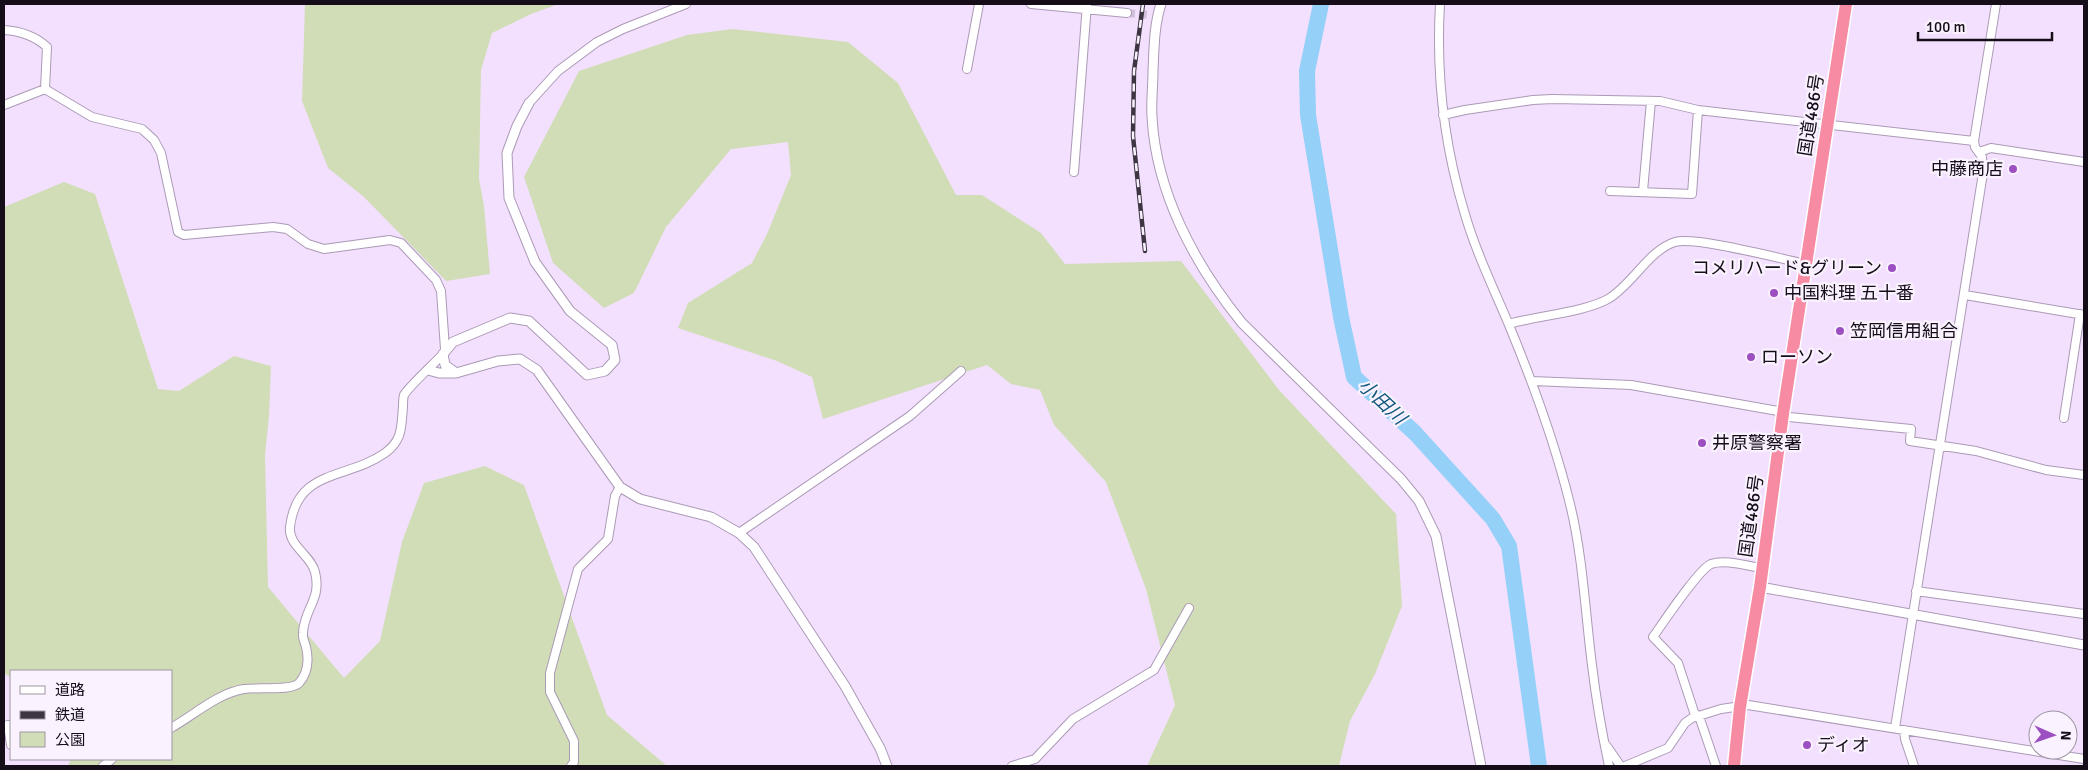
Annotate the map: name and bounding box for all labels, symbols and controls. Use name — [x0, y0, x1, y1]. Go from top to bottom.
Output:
scale bar — [1918, 10, 2052, 42]
text: 100 m — [1926, 18, 1966, 36]
street label: 国道486号 — [1794, 72, 1828, 158]
place label: 中藤商店 — [1931, 158, 2003, 180]
marker: 中藤商店 — [2007, 163, 2019, 175]
place label: コメリハード&グリーン — [1692, 257, 1882, 279]
marker: コメリハード&グリーン — [1886, 262, 1898, 274]
place label: 中国料理 五十番 — [1784, 282, 1914, 304]
marker: 中国料理 五十番 — [1768, 287, 1780, 299]
place label: 笠岡信用組合 — [1850, 320, 1958, 342]
marker: 笠岡信用組合 — [1834, 325, 1846, 337]
place label: ローソン — [1761, 346, 1833, 368]
marker: ローソン — [1745, 351, 1757, 363]
water label: 小田川 — [1353, 374, 1412, 432]
place label: 井原警察署 — [1712, 432, 1802, 454]
marker: 井原警察署 — [1696, 437, 1708, 449]
street label: 国道486号 — [1734, 473, 1768, 559]
legend — [10, 670, 172, 760]
text: 道路 — [55, 681, 85, 699]
text: 鉄道 — [55, 706, 85, 724]
north arrow — [2028, 710, 2078, 760]
text: N — [2057, 730, 2074, 741]
text: 公園 — [55, 731, 85, 749]
place label: ディオ — [1817, 734, 1870, 756]
marker: ディオ — [1801, 739, 1813, 751]

